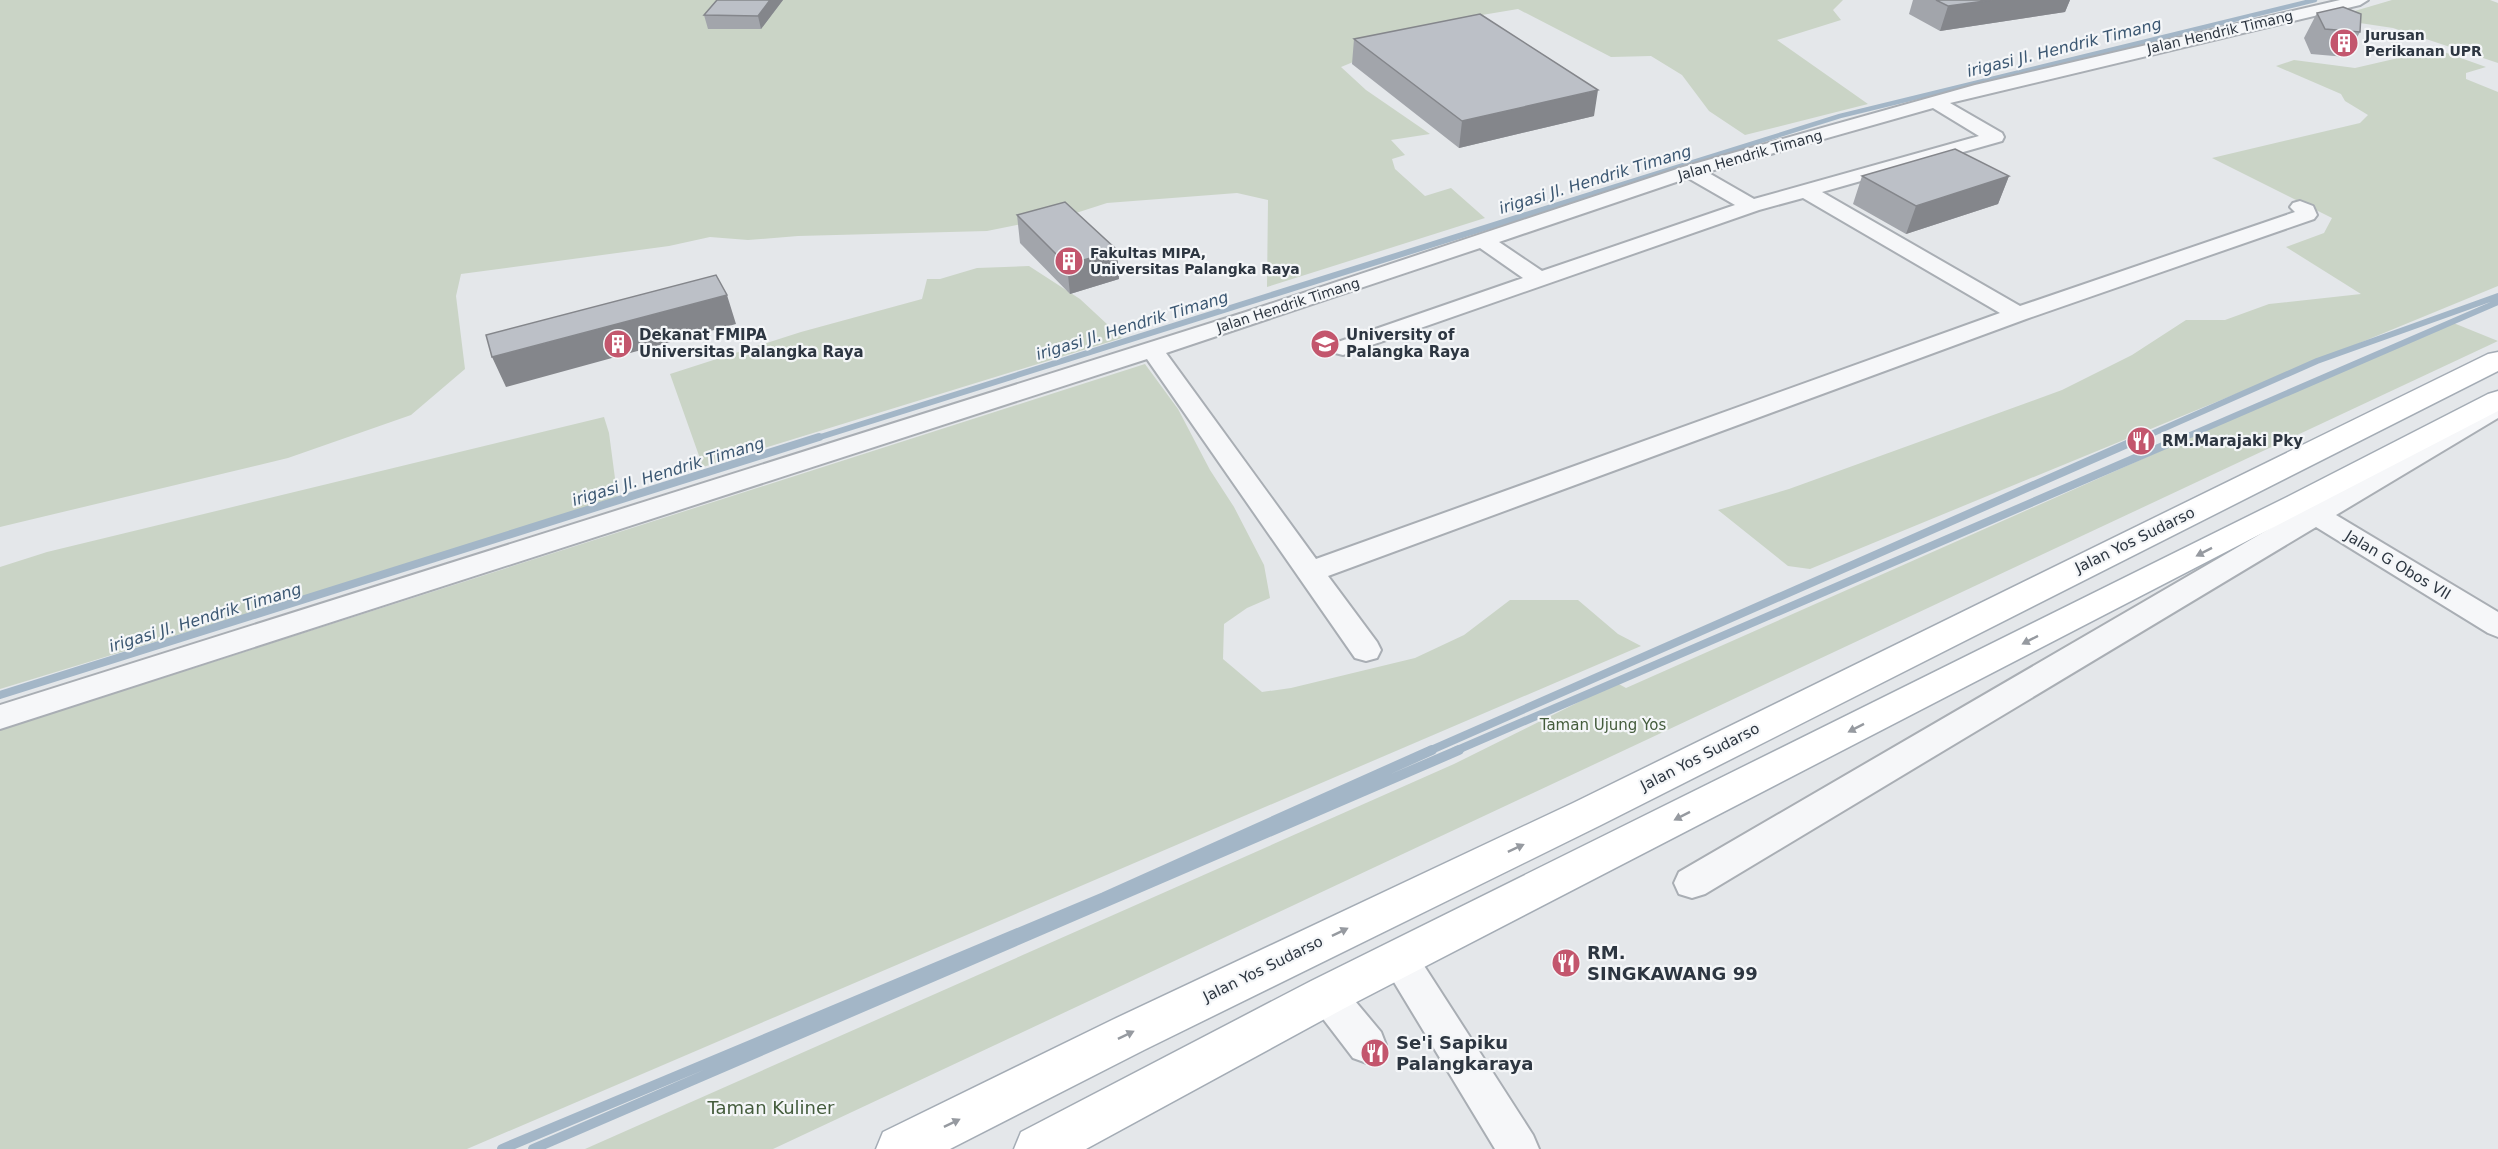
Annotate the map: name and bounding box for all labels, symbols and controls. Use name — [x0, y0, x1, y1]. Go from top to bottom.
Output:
street label: Jalan Hendrik Timang — [2144, 7, 2295, 57]
water label: irigasi Jl. Hendrik Timang — [1965, 14, 2163, 81]
building icon: Jurusan Perikanan UPR — [2328, 27, 2360, 59]
place label: Jurusan Perikanan UPR — [2364, 27, 2482, 59]
street label: Jalan Hendrik Timang — [1675, 127, 1824, 184]
water label: irigasi Jl. Hendrik Timang — [1497, 141, 1694, 218]
building icon: Fakultas MIPA, Universitas Palangka Raya — [1053, 245, 1085, 277]
place label: Fakultas MIPA, Universitas Palangka Raya — [1090, 245, 1300, 277]
street label: Jalan Hendrik Timang — [1213, 274, 1362, 336]
water label: irigasi Jl. Hendrik Timang — [1034, 287, 1231, 364]
place label: Dekanat FMIPA Universitas Palangka Raya — [639, 326, 864, 361]
place label: University of Palangka Raya — [1346, 326, 1470, 361]
building icon: Dekanat FMIPA Universitas Palangka Raya — [602, 328, 634, 360]
school or university icon: University of Palangka Raya — [1309, 328, 1341, 360]
restaurant icon: RM.Marajaki Pky — [2125, 425, 2157, 457]
place label: RM.Marajaki Pky — [2162, 432, 2303, 450]
water label: irigasi Jl. Hendrik Timang — [570, 433, 767, 510]
street label: Jalan Yos Sudarso — [2071, 503, 2198, 577]
street label: Jalan G Obos VII — [2341, 526, 2454, 604]
one-way arrow — [2195, 547, 2212, 557]
water label: irigasi Jl. Hendrik Timang — [107, 579, 304, 656]
one-way arrow — [2021, 636, 2038, 645]
park label: Taman Ujung Yos — [1539, 716, 1666, 734]
street label: Jalan Yos Sudarso — [1637, 719, 1762, 795]
one-way arrow — [1847, 724, 1864, 733]
one-way arrow — [1673, 812, 1690, 821]
one-way arrow — [1507, 844, 1524, 853]
one-way arrow — [1331, 927, 1348, 936]
street label: Jalan Yos Sudarso — [1199, 932, 1326, 1006]
place label: RM. SINGKAWANG 99 — [1587, 942, 1758, 984]
restaurant icon: RM. SINGKAWANG 99 — [1550, 947, 1582, 979]
one-way arrow — [1118, 1031, 1135, 1040]
place label: Se'i Sapiku Palangkaraya — [1396, 1032, 1533, 1074]
restaurant icon: Se'i Sapiku Palangkaraya — [1359, 1037, 1391, 1069]
park label: Taman Kuliner — [707, 1097, 835, 1118]
one-way arrow — [944, 1118, 961, 1128]

